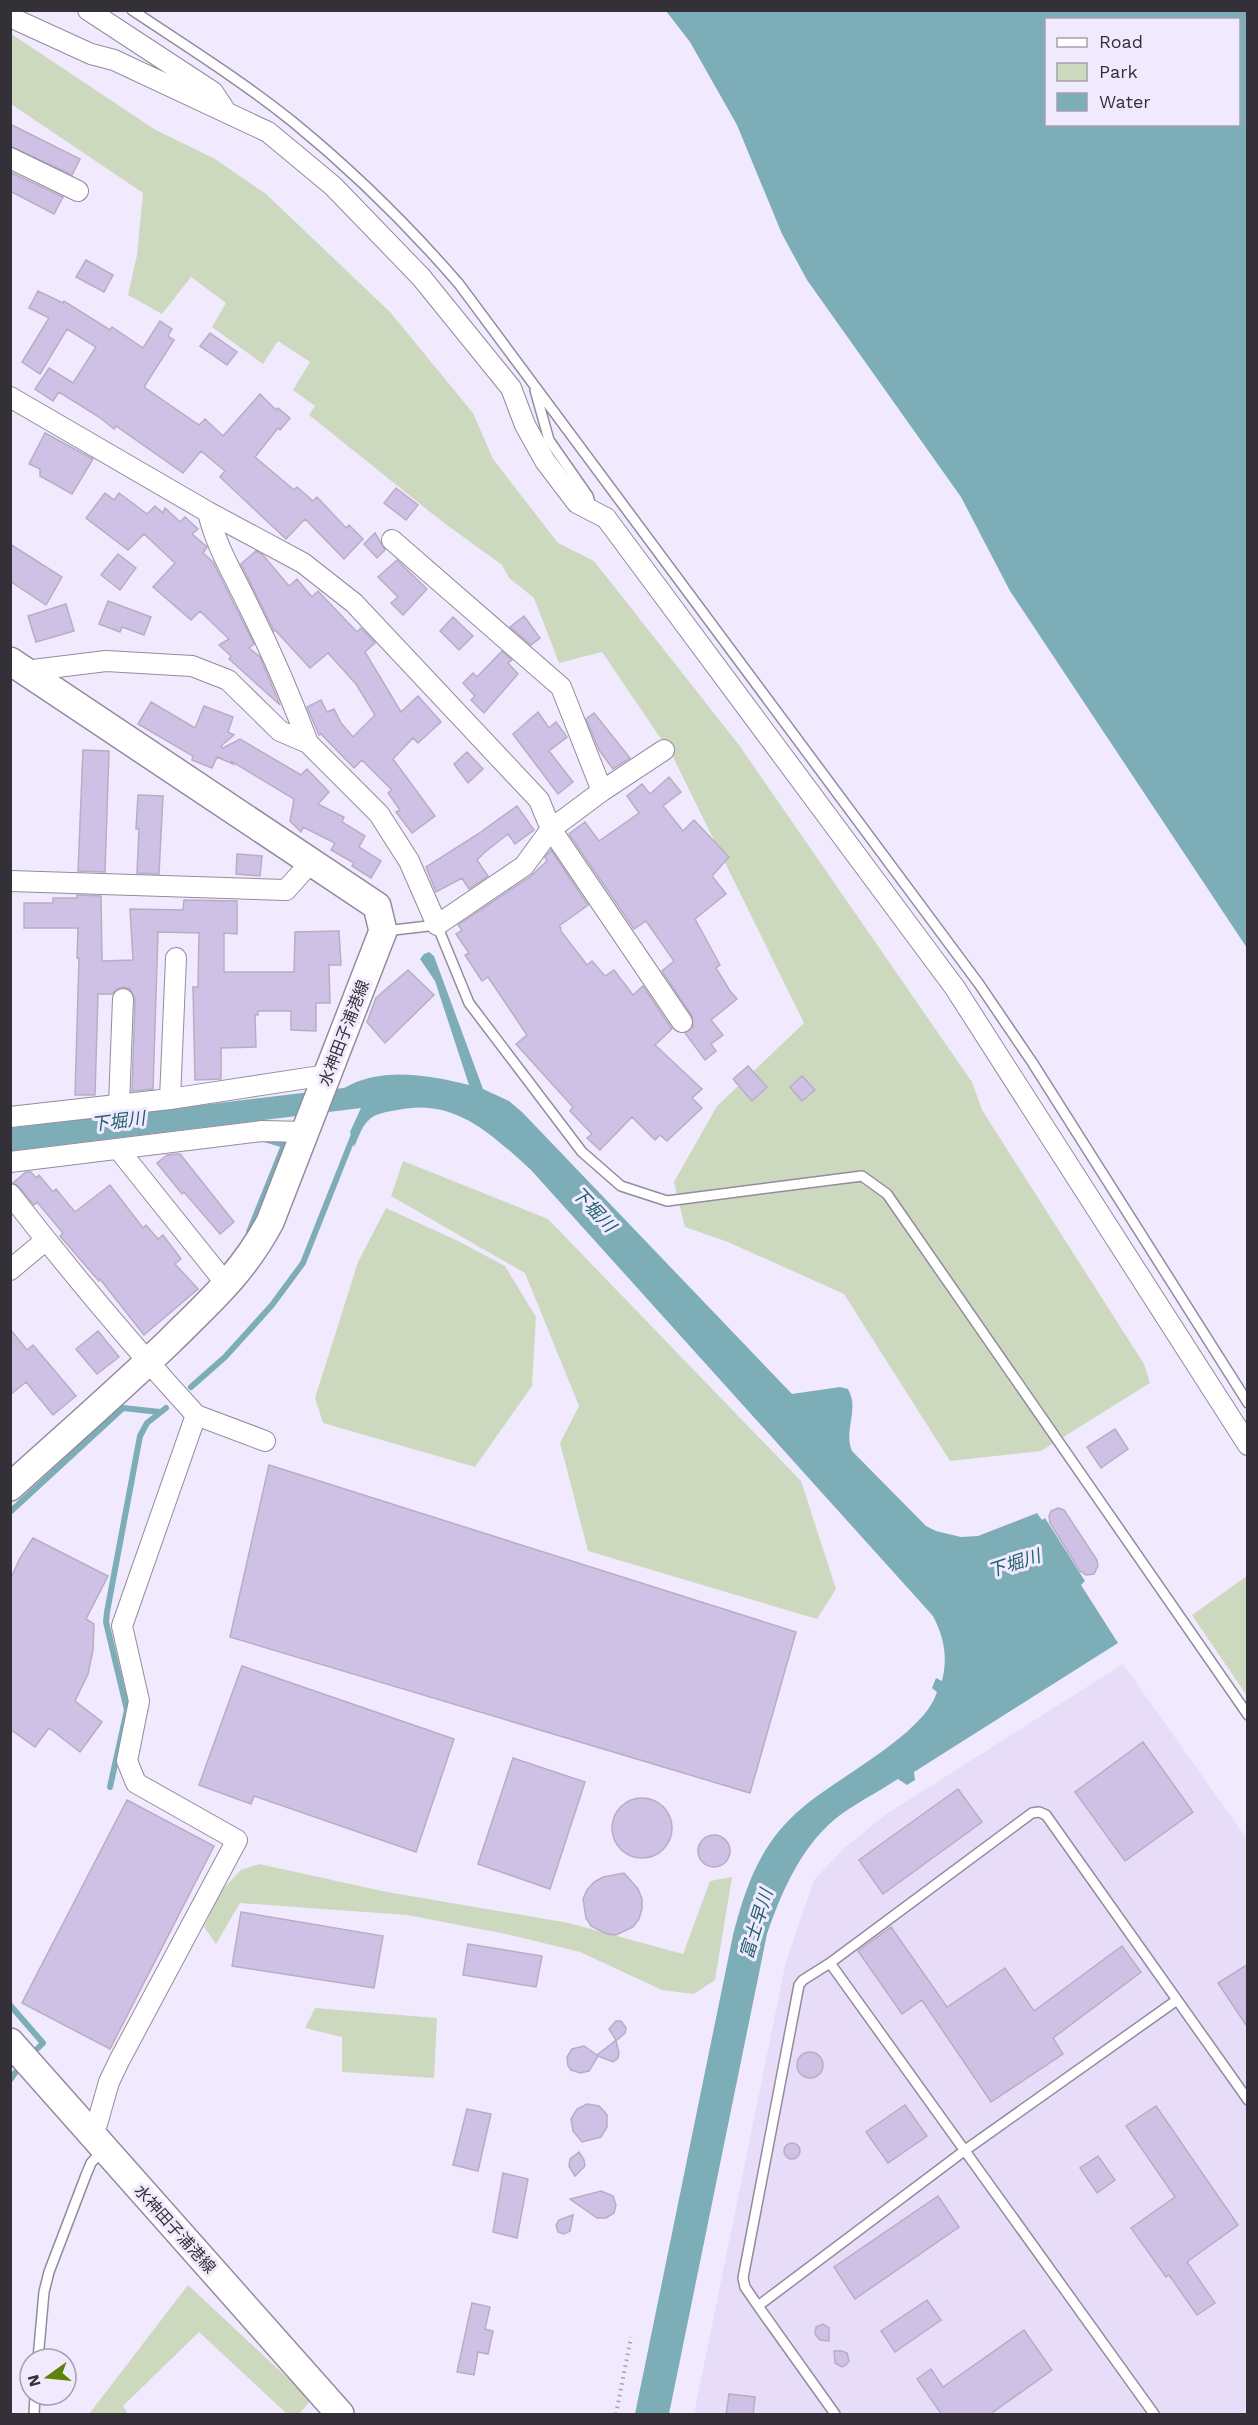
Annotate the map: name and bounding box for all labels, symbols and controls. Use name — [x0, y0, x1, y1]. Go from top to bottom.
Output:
legend — [1045, 18, 1240, 126]
text: Road — [1099, 31, 1143, 52]
text: Park — [1099, 61, 1138, 82]
text: Water — [1099, 91, 1151, 112]
street label: 水神田子浦港線 — [315, 977, 373, 1089]
water label: 下堀川 — [90, 1107, 148, 1135]
water label: 下堀川 — [568, 1182, 621, 1237]
water label: 下堀川 — [985, 1544, 1045, 1581]
water label: 富士早川 — [735, 1885, 777, 1961]
street label: 水神田子浦港線 — [130, 2181, 220, 2277]
north arrow — [18, 2347, 78, 2407]
text: N — [23, 2373, 45, 2389]

